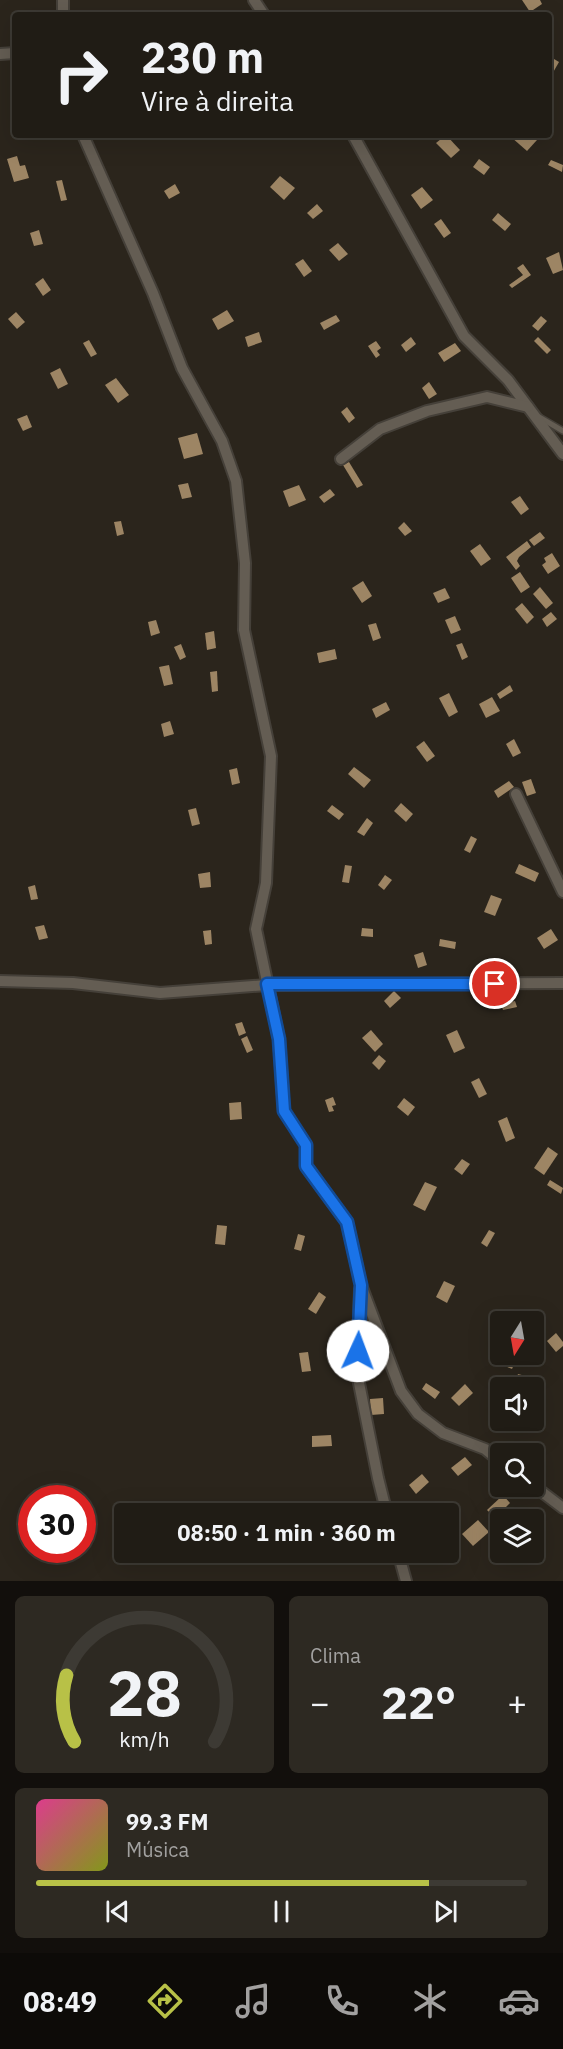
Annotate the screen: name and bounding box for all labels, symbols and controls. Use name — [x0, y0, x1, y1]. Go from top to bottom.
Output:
text: 230 m — [141, 30, 264, 85]
icon: right — [42, 36, 120, 114]
text: Vire à direita — [141, 83, 294, 118]
pin — [469, 958, 520, 1009]
icon: arrive — [478, 967, 511, 1000]
north arrow — [490, 1311, 544, 1365]
map controls — [490, 1311, 544, 1563]
position arrow — [326, 1319, 390, 1383]
button: sound — [490, 1377, 544, 1431]
button: search — [490, 1443, 544, 1497]
speed limit sign: 30 — [18, 1485, 96, 1563]
button: layers — [490, 1509, 544, 1563]
text: 08:50 · 1 min · 360 m — [177, 1518, 396, 1547]
text: Clima — [310, 1642, 361, 1669]
text: 28 — [107, 1652, 182, 1733]
text: 22° — [381, 1673, 456, 1731]
text: − — [310, 1681, 330, 1724]
text: + — [507, 1681, 527, 1724]
text: km/h — [119, 1725, 170, 1753]
text: 99.3 FM — [126, 1807, 209, 1836]
text: Música — [126, 1836, 189, 1863]
icon: previous — [101, 1895, 134, 1928]
icon: pause — [265, 1895, 298, 1928]
icon: next — [429, 1895, 462, 1928]
icon: directions — [144, 1980, 186, 2022]
icon: music — [232, 1980, 274, 2022]
icon: phone — [321, 1980, 363, 2022]
icon: climate — [409, 1980, 451, 2022]
icon: car — [498, 1980, 540, 2022]
text: 08:49 — [23, 1984, 97, 2019]

